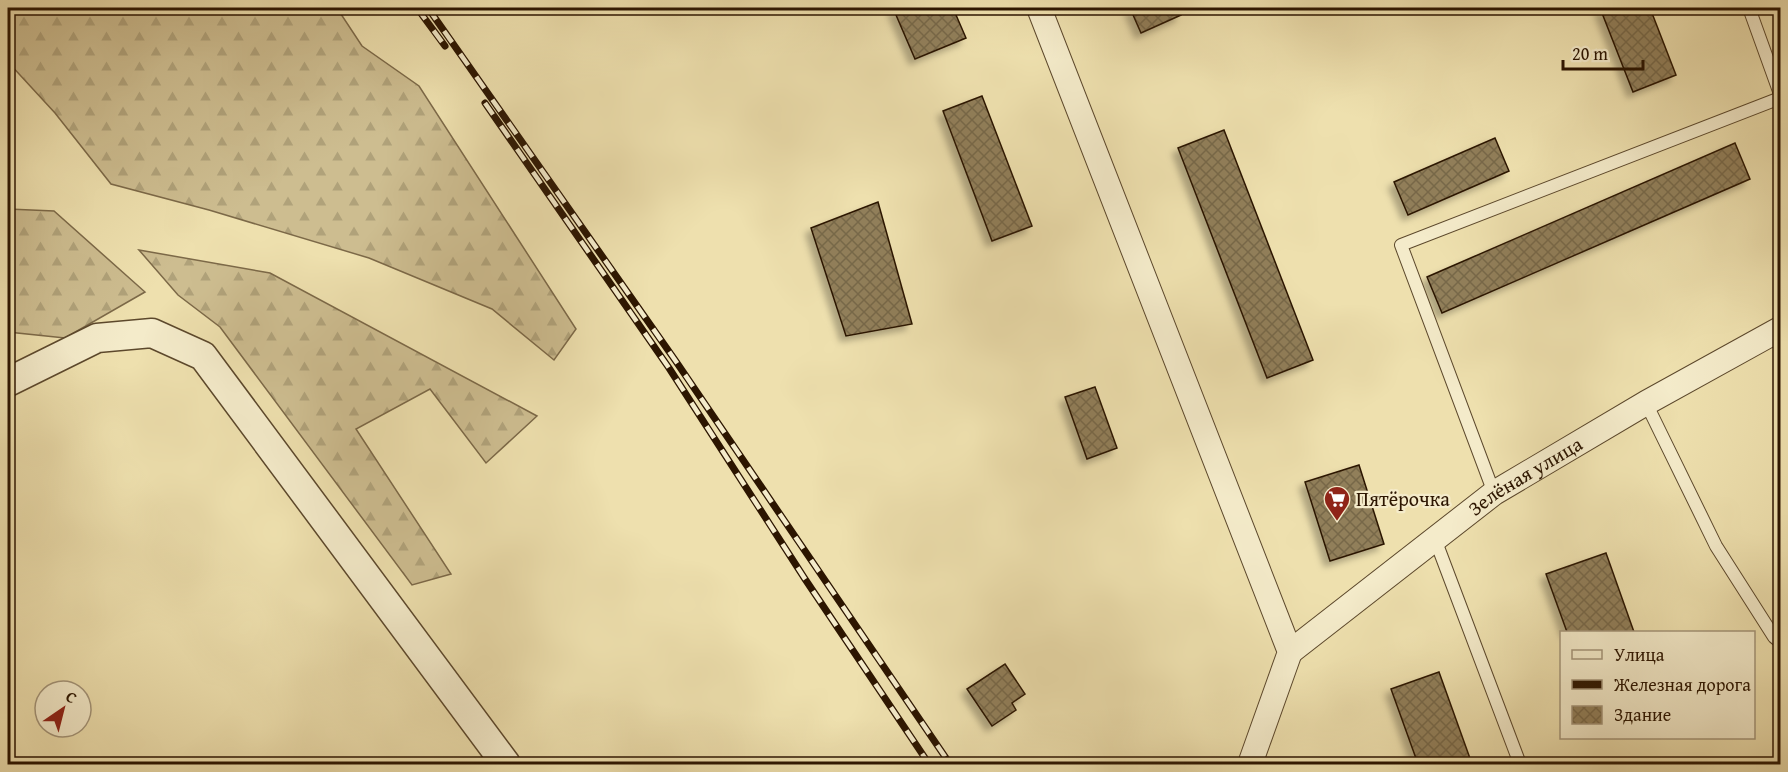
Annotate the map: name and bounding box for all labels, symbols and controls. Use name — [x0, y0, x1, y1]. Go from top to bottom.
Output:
scale bar — [1563, 33, 1642, 71]
text: 20 m — [1572, 40, 1608, 67]
street label: Зелёная улица — [1461, 429, 1588, 522]
supermarket icon: Пятёрочка — [1322, 484, 1352, 522]
place label: Пятёрочка — [1356, 484, 1450, 513]
legend — [1560, 631, 1755, 739]
text: Улица — [1614, 641, 1665, 668]
text: Железная дорога — [1613, 671, 1751, 698]
north arrow — [33, 679, 93, 739]
text: С — [61, 684, 82, 709]
text: Здание — [1614, 701, 1671, 728]

